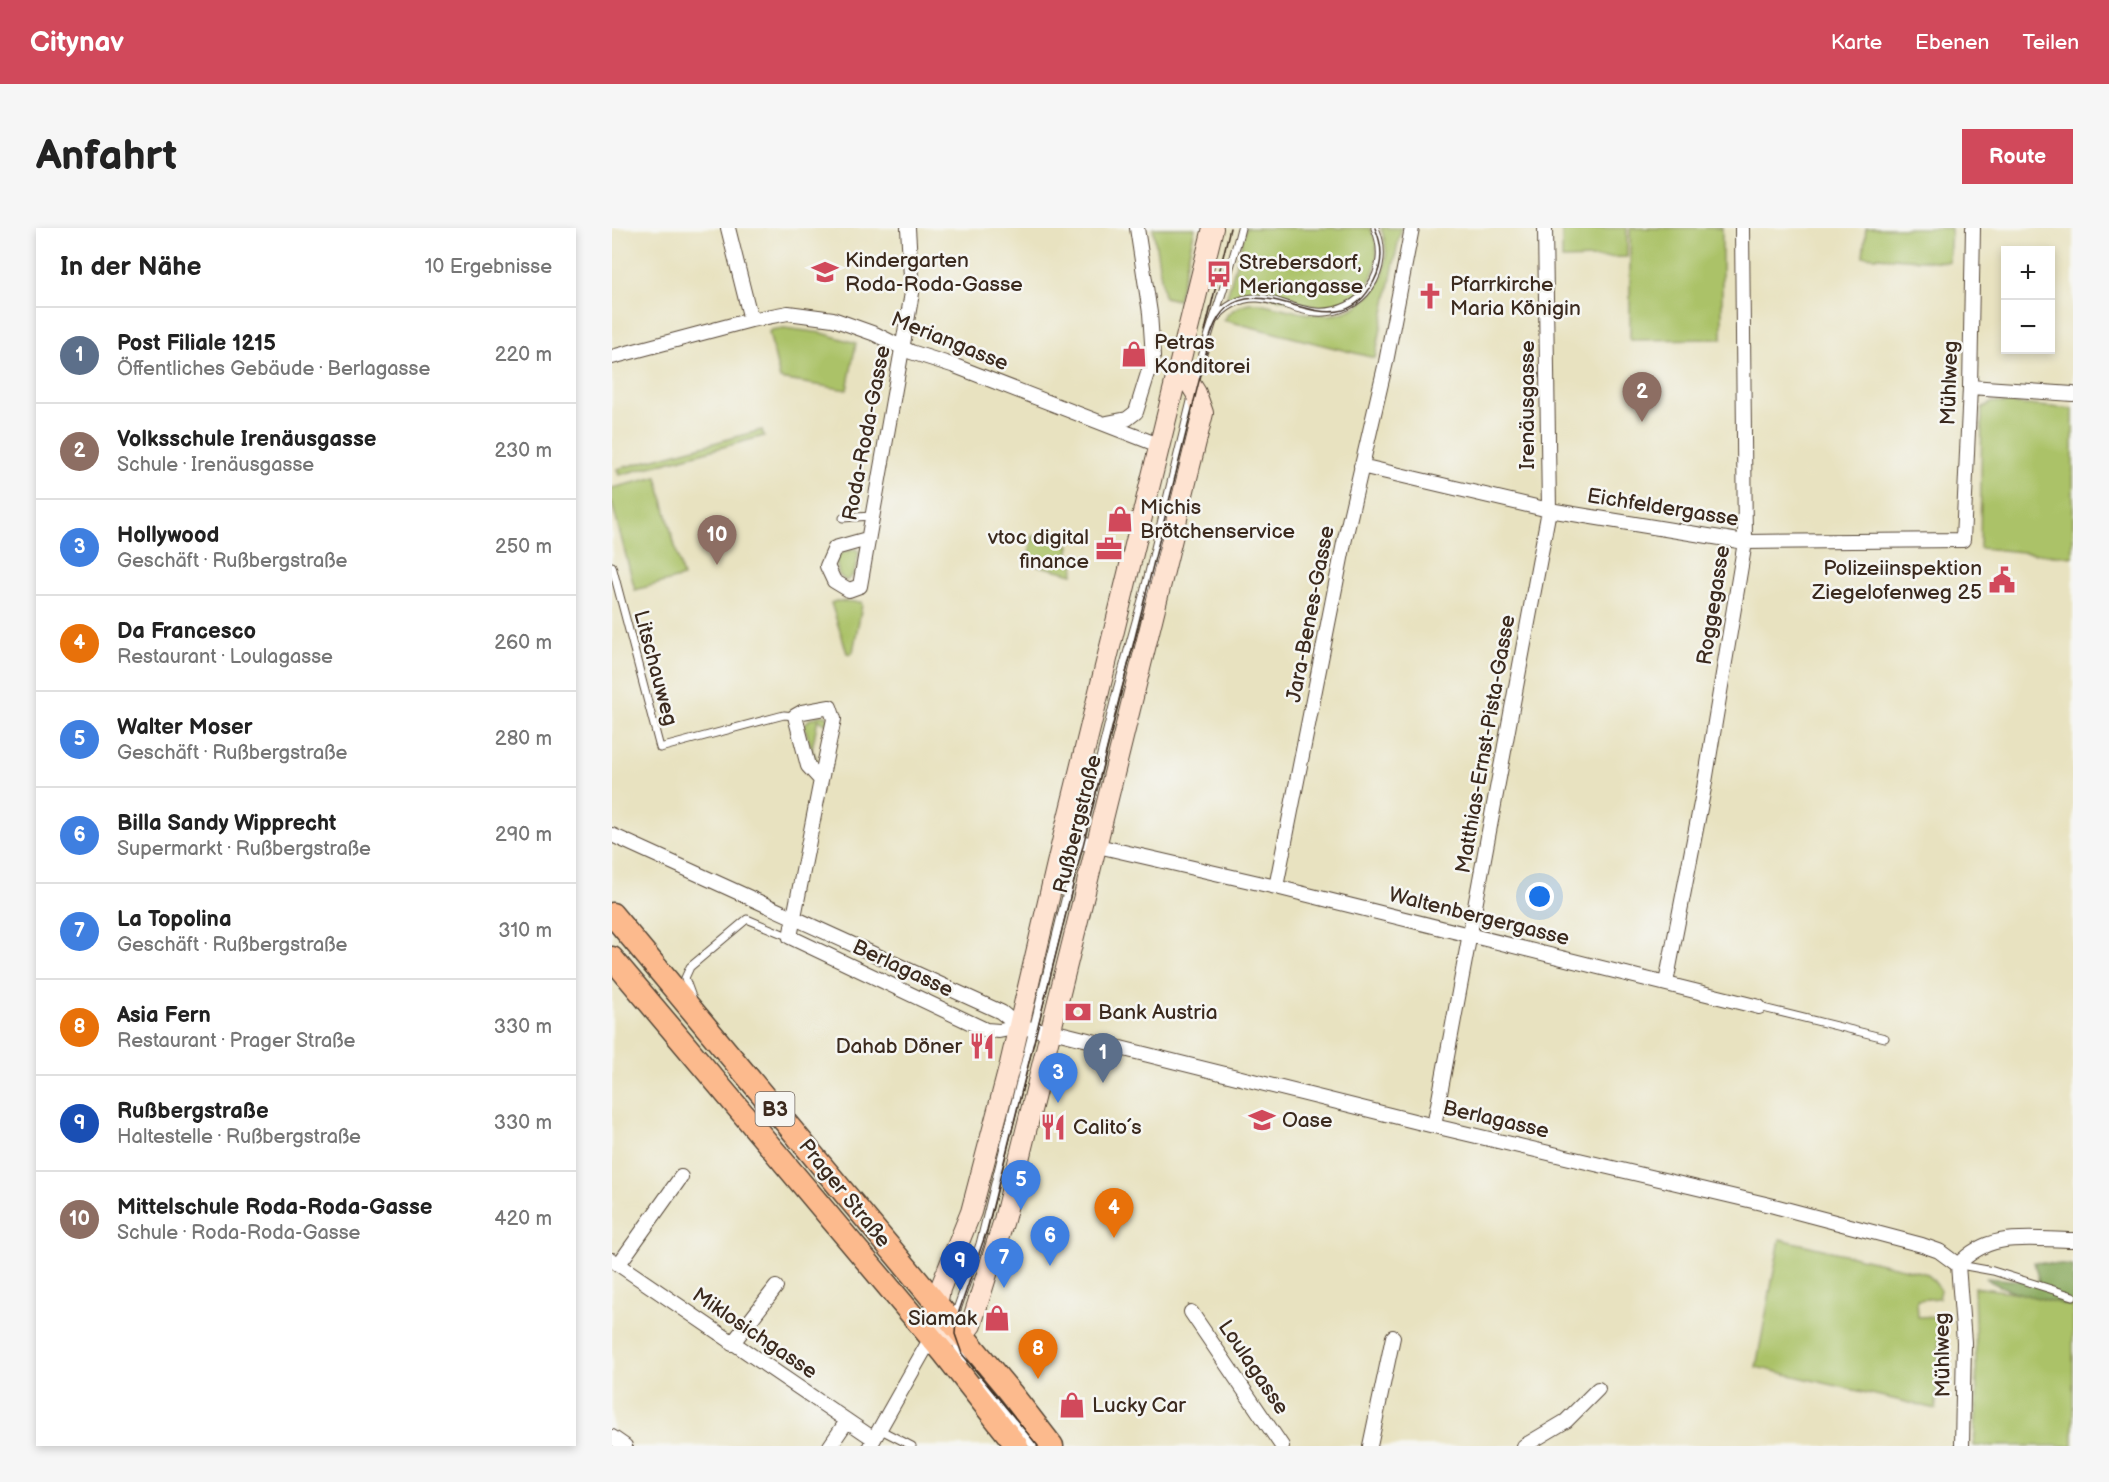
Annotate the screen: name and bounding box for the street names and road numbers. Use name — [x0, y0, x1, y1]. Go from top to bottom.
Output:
street label: Meriangasse — [888, 307, 1012, 376]
street label: Irenäusgasse — [1515, 340, 1540, 470]
street label: Mühlweg — [1936, 340, 1963, 426]
street label: Roda-Roda-Gasse — [837, 343, 896, 523]
street label: Eichfeldergasse — [1585, 483, 1741, 532]
street label: Jara-Benes-Gasse — [1281, 524, 1340, 704]
street label: Roggegasse — [1692, 543, 1735, 667]
street label: Litschauweg — [628, 608, 683, 729]
street label: Matthias-Ernst-Pista-Gasse — [1450, 613, 1521, 875]
street label: Rußbergstraße — [1048, 752, 1107, 896]
street label: Waltenbergergasse — [1386, 882, 1572, 951]
street label: Berlagasse — [849, 934, 957, 1003]
road number: B3 — [756, 1092, 794, 1126]
street label: Berlagasse — [1440, 1095, 1551, 1144]
street label: Prager Straße — [793, 1134, 896, 1253]
street label: Miklosichgasse — [688, 1282, 822, 1384]
street label: Mühlweg — [1929, 1312, 1956, 1398]
street label: Loulagasse — [1213, 1315, 1294, 1419]

